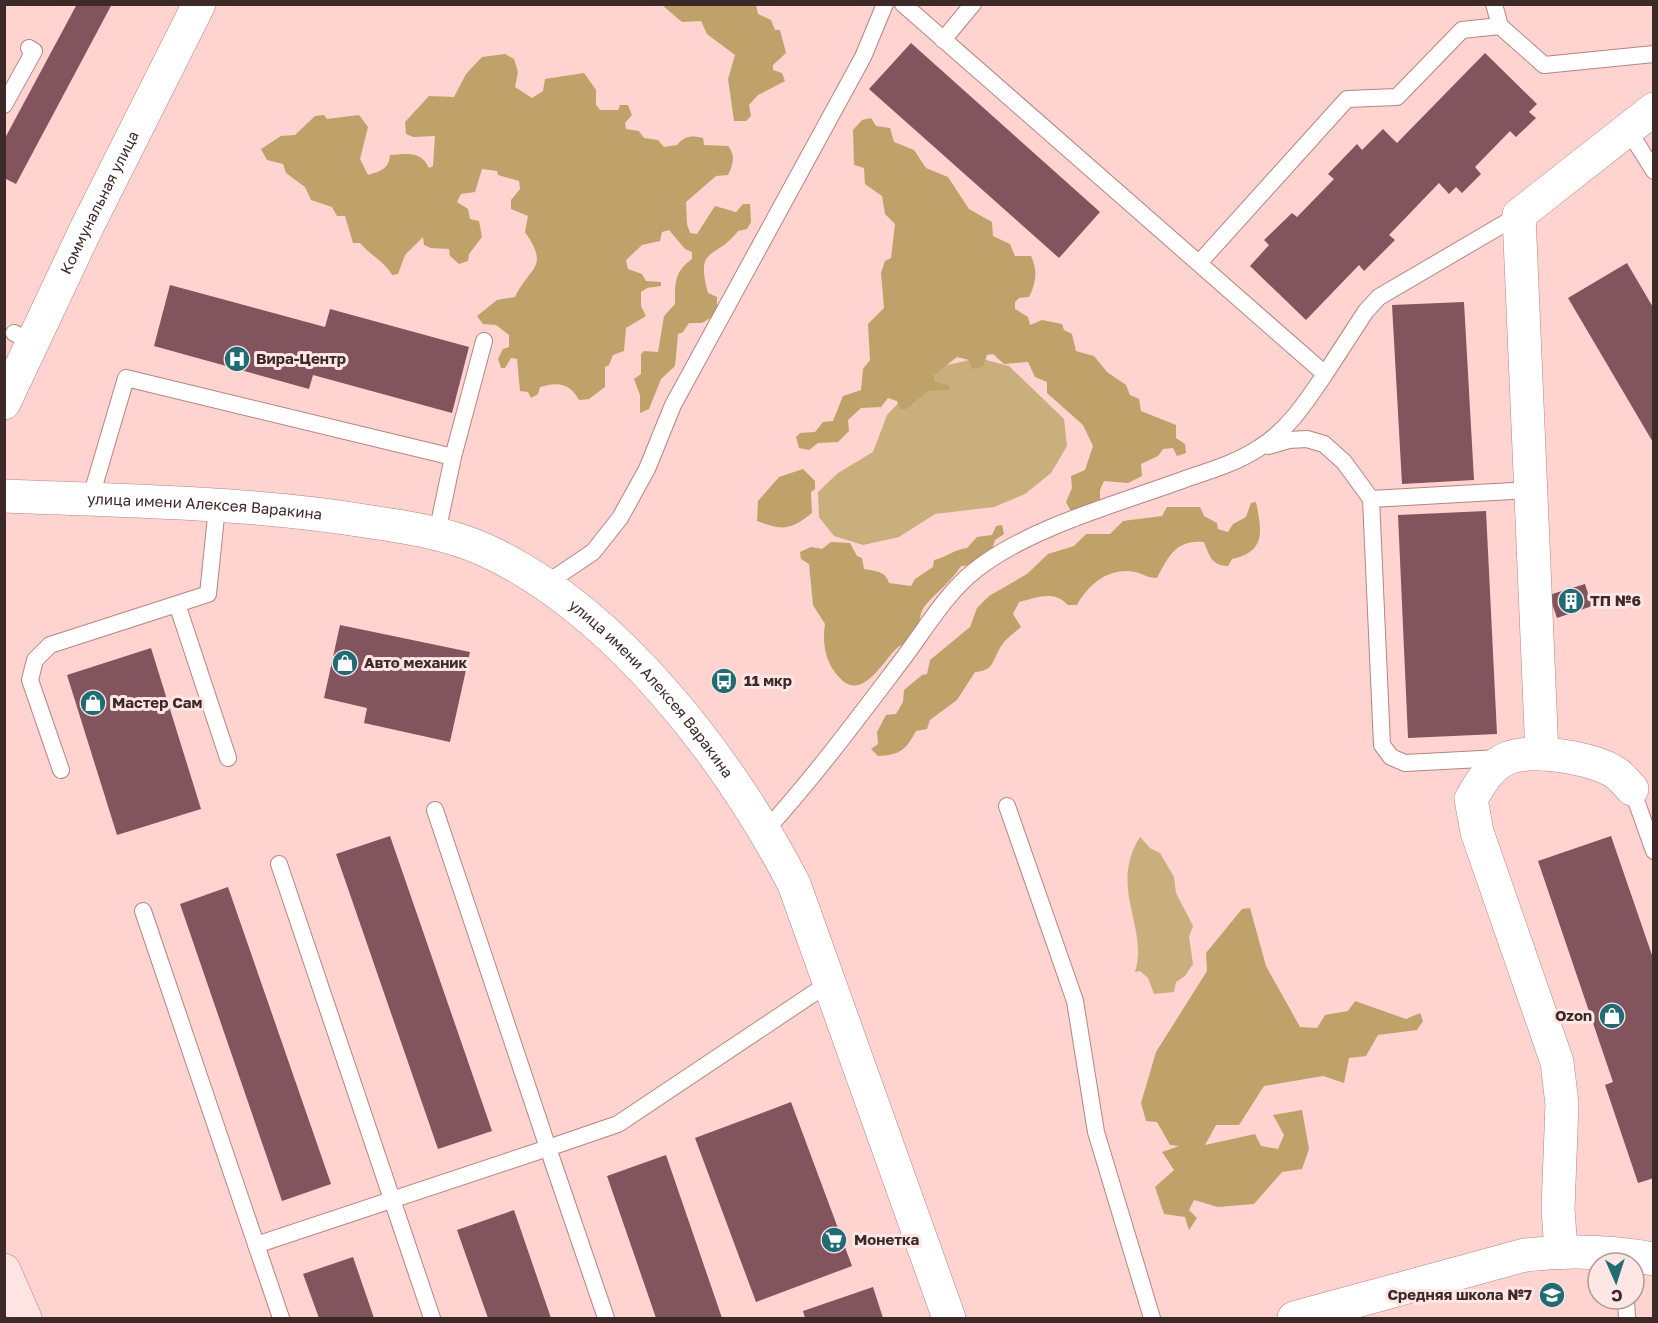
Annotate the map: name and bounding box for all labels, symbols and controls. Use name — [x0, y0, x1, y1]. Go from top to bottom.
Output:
street label: Коммунальная улица — [56, 128, 142, 277]
hospital icon: Вира-Центр — [222, 344, 252, 374]
place label: Вира-Центр — [256, 349, 346, 367]
street label: улица имени Алексея Варакина — [87, 489, 323, 523]
building icon: ТП №6 — [1556, 586, 1586, 616]
place label: ТП №6 — [1590, 591, 1641, 609]
street label: улица имени Алексея Варакина — [566, 595, 737, 781]
shop icon: Авто механик — [330, 648, 360, 678]
place label: Авто механик — [364, 653, 468, 671]
bus stop icon: 11 мкр — [709, 666, 739, 696]
place label: 11 мкр — [744, 671, 792, 689]
shop icon: Мастер Сам — [78, 688, 108, 718]
place label: Мастер Сам — [112, 693, 203, 711]
shop icon: Ozon — [1597, 1001, 1627, 1031]
place label: Ozon — [1555, 1006, 1592, 1024]
supermarket icon: Монетка — [819, 1225, 849, 1255]
place label: Монетка — [854, 1230, 920, 1248]
north arrow — [1586, 1251, 1646, 1311]
school or university icon: Средняя школа №7 — [1537, 1280, 1567, 1310]
place label: Средняя школа №7 — [1387, 1285, 1532, 1303]
text: С — [1611, 1286, 1623, 1306]

